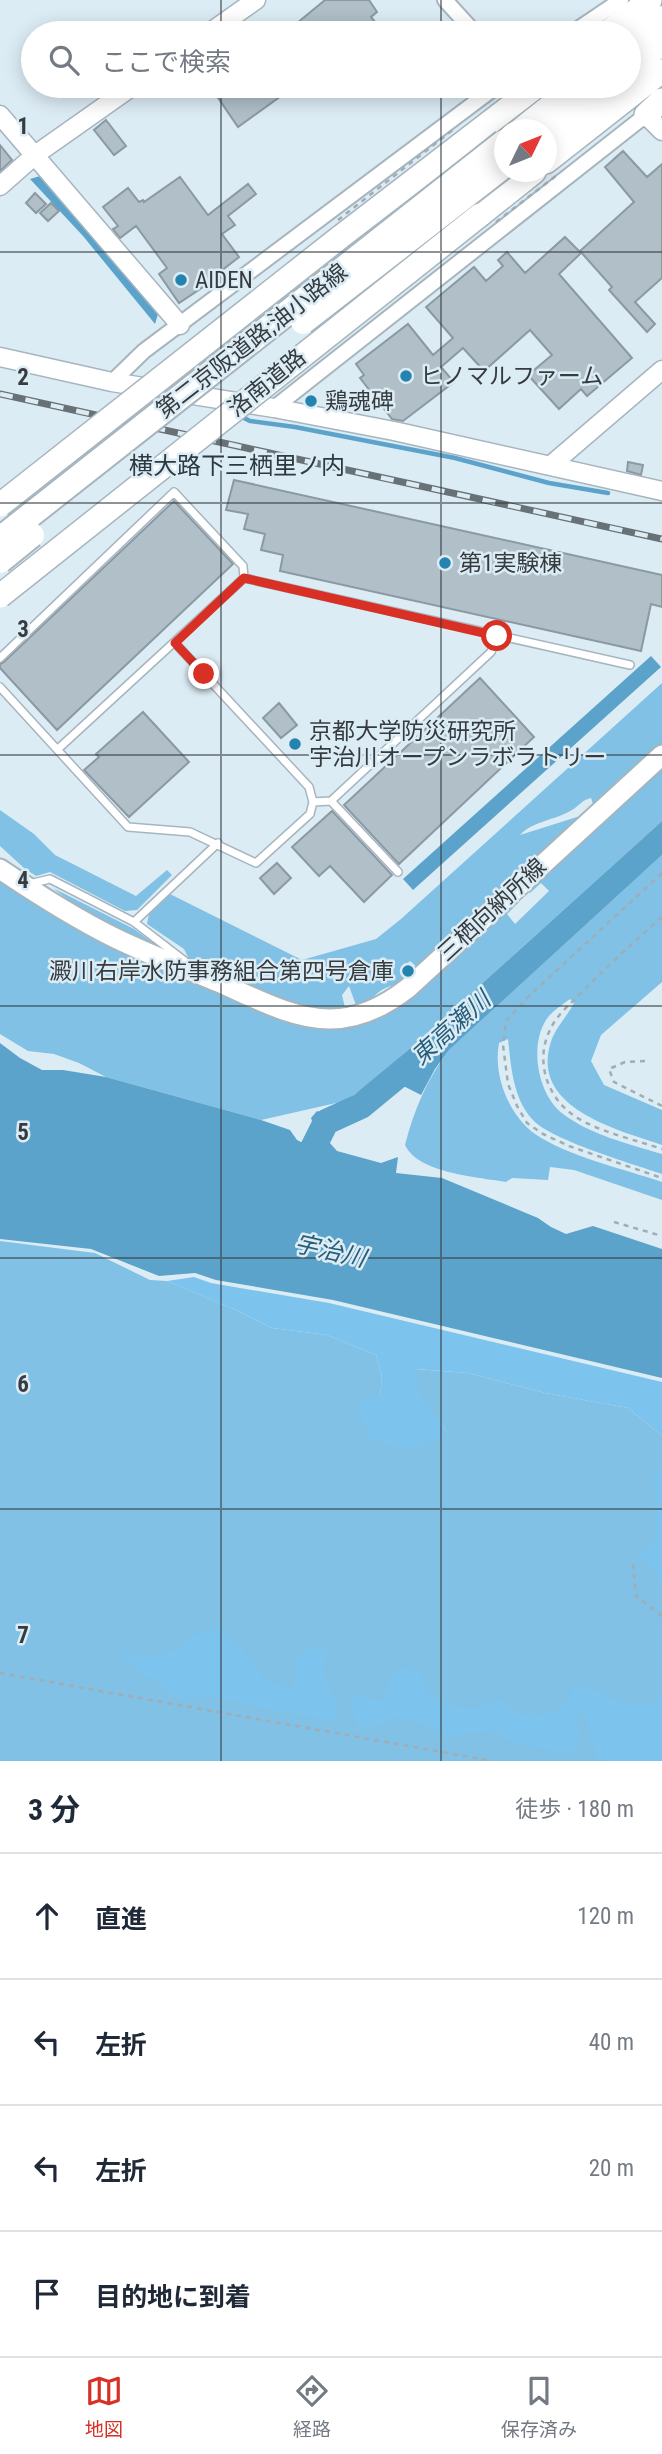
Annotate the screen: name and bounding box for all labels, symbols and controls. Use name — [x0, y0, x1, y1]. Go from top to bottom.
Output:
search box — [21, 21, 641, 98]
icon: search — [45, 41, 83, 79]
text: ここで検索 — [101, 47, 231, 77]
text: 1 — [17, 113, 29, 140]
north arrow — [494, 119, 557, 182]
street label: 第二京阪道路;油小路線 — [151, 258, 353, 424]
place label: AIDEN — [195, 267, 253, 294]
marker: AIDEN — [173, 272, 189, 288]
street label: 洛南道路 — [223, 344, 311, 422]
place label: ヒノマルファーム — [420, 363, 603, 390]
text: 2 — [17, 364, 29, 391]
marker: ヒノマルファーム — [398, 368, 414, 384]
place label: 鶏魂碑 — [325, 388, 394, 415]
marker: 鶏魂碑 — [303, 393, 319, 409]
district label: 横大路下三栖里ノ内 — [129, 452, 345, 480]
place label: 第1実験棟 — [459, 550, 562, 577]
marker: 第1実験棟 — [437, 555, 453, 571]
text: 3 — [17, 616, 29, 643]
route start — [481, 620, 512, 651]
route end — [188, 658, 219, 689]
place label: 京都大学防災研究所 宇治川オープンラボラトリー — [309, 718, 607, 771]
marker: 京都大学防災研究所 宇治川オープンラボラトリー — [287, 736, 303, 752]
street label: 三栖向納所線 — [432, 853, 552, 967]
text: 4 — [17, 867, 29, 894]
place label: 澱川右岸水防事務組合第四号倉庫 — [49, 958, 394, 985]
marker: 澱川右岸水防事務組合第四号倉庫 — [400, 963, 416, 979]
water label: 東高瀬川 — [406, 983, 498, 1071]
text: 5 — [17, 1119, 29, 1146]
water label: 宇治川 — [292, 1229, 371, 1273]
text: 6 — [17, 1371, 29, 1398]
text: 7 — [17, 1622, 29, 1649]
text: 3 分 — [28, 1792, 80, 1827]
text: 徒歩 · 180 m — [515, 1796, 634, 1823]
icon: ahead — [28, 1897, 66, 1935]
text: 120 m — [577, 1903, 634, 1930]
text: 直進 — [95, 1904, 147, 1934]
icon: left — [28, 2023, 66, 2061]
text: 40 m — [589, 2029, 634, 2056]
text: 左折 — [95, 2030, 147, 2060]
icon: left — [28, 2149, 66, 2187]
text: 20 m — [589, 2155, 634, 2182]
text: 左折 — [95, 2156, 147, 2186]
icon: arrive — [28, 2275, 66, 2313]
text: 目的地に到着 — [95, 2282, 251, 2312]
tab: 地図 — [85, 2372, 123, 2441]
tab: 経路 — [293, 2372, 331, 2441]
tab: 保存済み — [501, 2372, 577, 2441]

